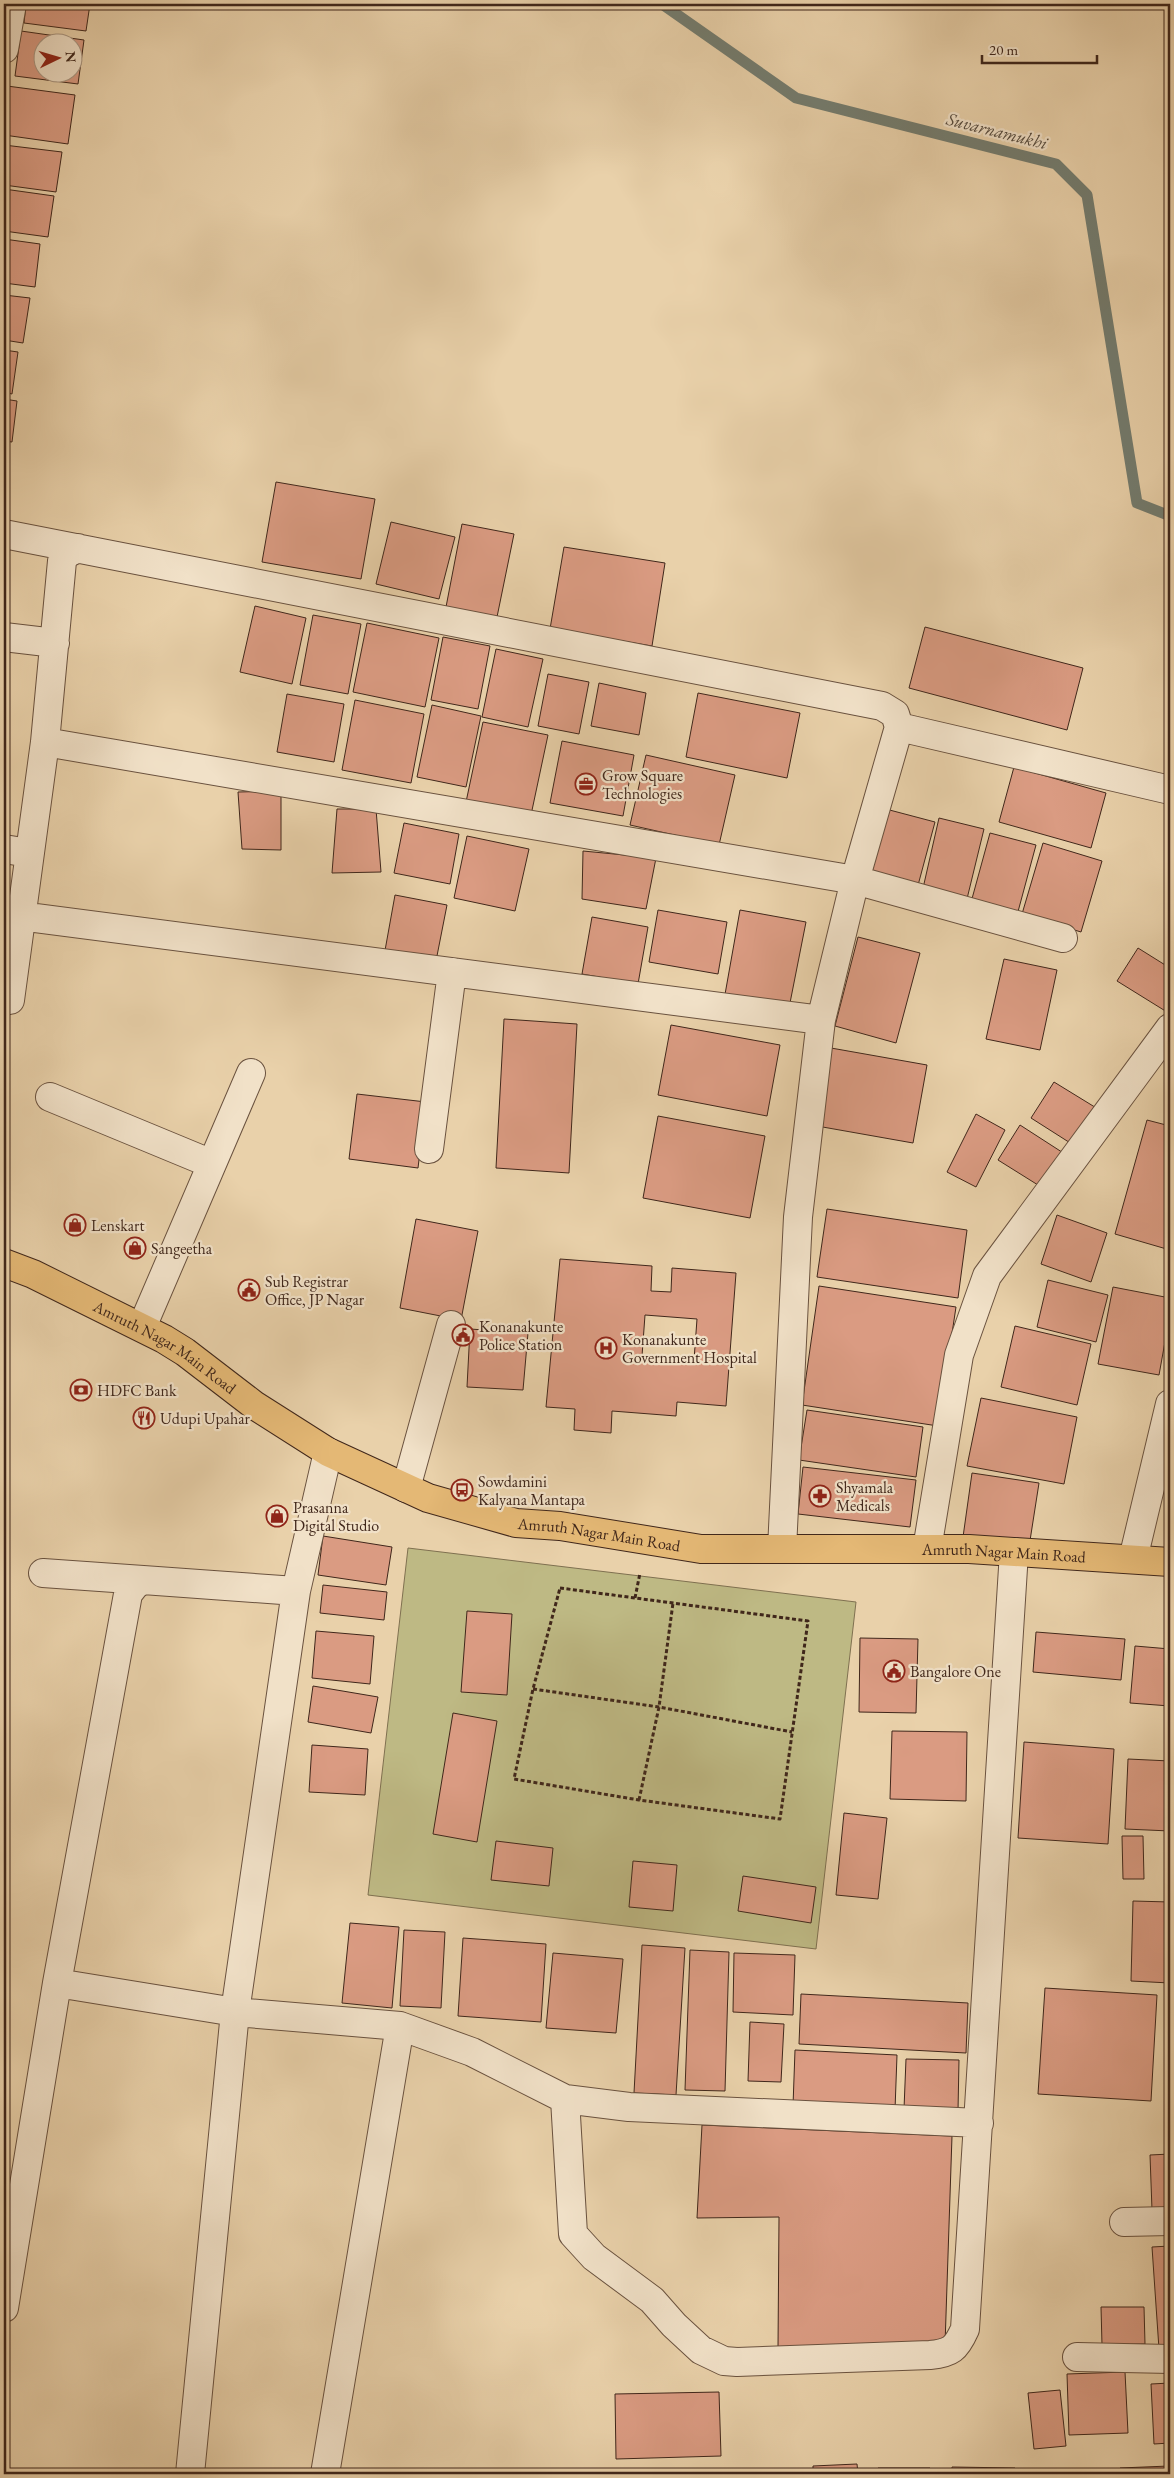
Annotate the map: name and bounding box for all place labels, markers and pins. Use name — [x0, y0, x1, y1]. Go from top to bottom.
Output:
place label: Grow Square Technologies — [602, 765, 683, 804]
office icon: Grow Square Technologies — [574, 772, 598, 796]
shop icon: Lenskart — [63, 1213, 87, 1237]
place label: Lenskart — [91, 1215, 144, 1236]
shop icon: Sangeetha — [123, 1236, 147, 1260]
place label: Sangeetha — [151, 1238, 213, 1259]
place label: Sub Registrar Office, JP Nagar — [265, 1271, 365, 1310]
public building icon: Sub Registrar Office, JP Nagar — [237, 1278, 261, 1302]
place label: Konanakunte Police Station — [479, 1316, 563, 1355]
public building icon: Konanakunte Police Station — [451, 1323, 475, 1347]
place label: Konanakunte Government Hospital — [622, 1329, 757, 1368]
hospital icon: Konanakunte Government Hospital — [594, 1336, 618, 1360]
bank icon: HDFC Bank — [69, 1378, 93, 1402]
place label: HDFC Bank — [97, 1380, 177, 1401]
restaurant icon: Udupi Upahar — [132, 1406, 156, 1430]
place label: Udupi Upahar — [160, 1408, 251, 1429]
place label: Sowdamini Kalyana Mantapa — [478, 1471, 586, 1510]
place label: Shyamala Medicals — [836, 1477, 894, 1516]
bus stop icon: Sowdamini Kalyana Mantapa — [450, 1478, 474, 1502]
pharmacy icon: Shyamala Medicals — [808, 1484, 832, 1508]
place label: Prasanna Digital Studio — [293, 1497, 379, 1536]
shop icon: Prasanna Digital Studio — [265, 1504, 289, 1528]
public building icon: Bangalore One — [882, 1659, 906, 1683]
place label: Bangalore One — [910, 1661, 1001, 1682]

